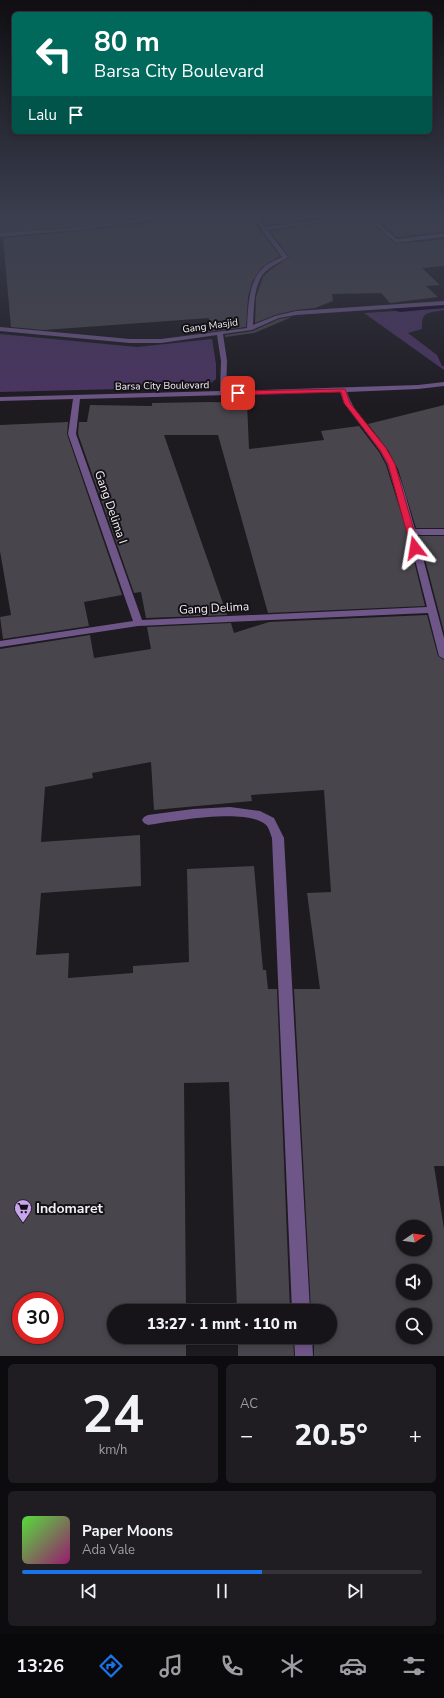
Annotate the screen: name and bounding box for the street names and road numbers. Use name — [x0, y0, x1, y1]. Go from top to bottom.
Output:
street label: Gang Masjid — [182, 315, 239, 337]
street label: Barsa City Boulevard — [115, 378, 209, 394]
street label: Gang Delima I — [91, 468, 131, 546]
street label: Gang Delima — [178, 598, 250, 618]

